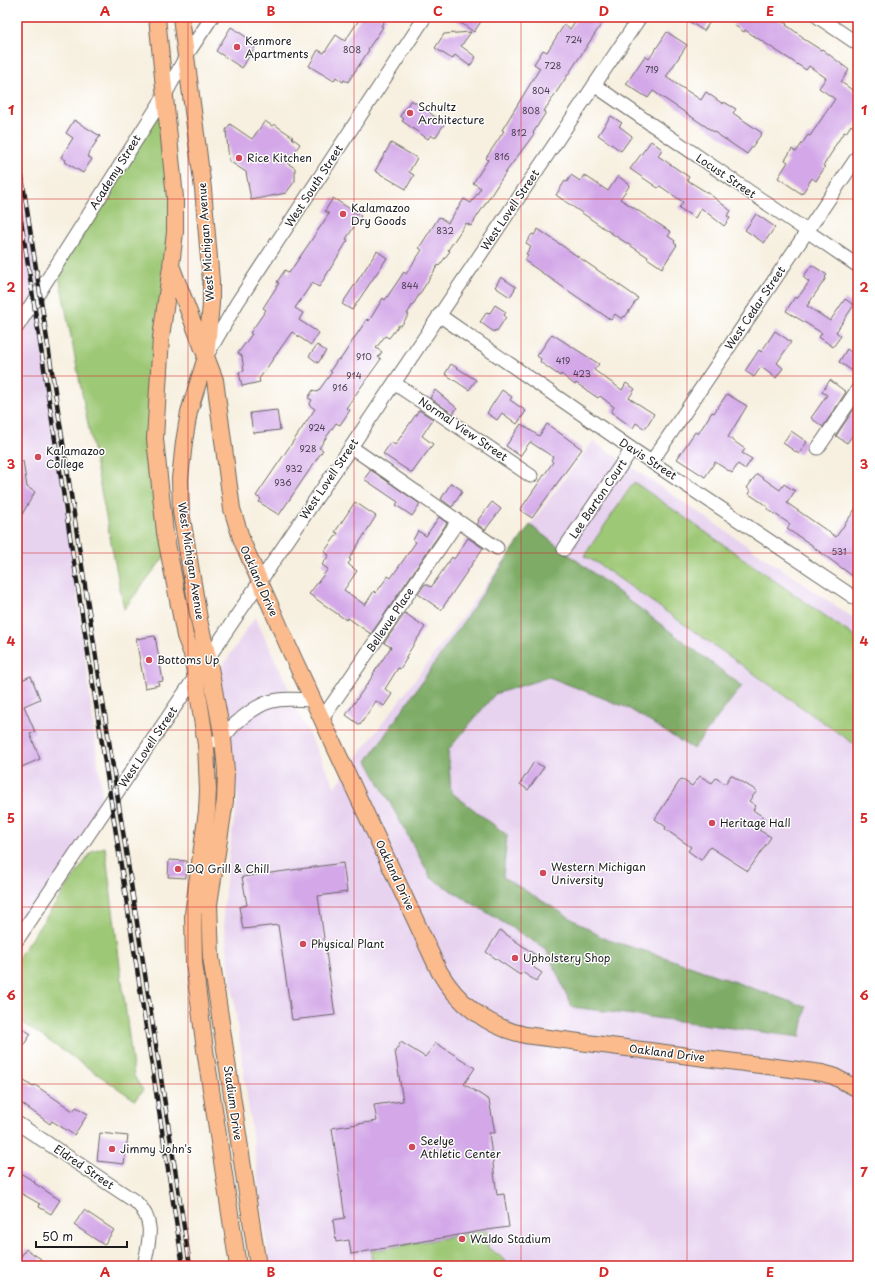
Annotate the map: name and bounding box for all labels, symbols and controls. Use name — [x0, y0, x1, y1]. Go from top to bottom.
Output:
text: A — [100, 1, 110, 20]
text: B — [267, 1, 276, 20]
text: C — [433, 1, 443, 20]
text: D — [599, 1, 609, 20]
text: E — [766, 1, 774, 20]
place label: Kenmore Apartments — [245, 32, 309, 62]
house number: 724 — [565, 32, 583, 46]
marker: Kenmore Apartments — [232, 42, 242, 52]
house number: 808 — [343, 42, 361, 56]
house number: 728 — [545, 58, 561, 72]
house number: 719 — [645, 62, 659, 76]
house number: 804 — [532, 83, 550, 97]
place label: Schultz Architecture — [418, 98, 484, 128]
text: 1 — [8, 100, 14, 119]
text: 1 — [861, 100, 867, 119]
house number: 808 — [522, 103, 540, 117]
marker: Schultz Architecture — [405, 108, 415, 118]
house number: 812 — [511, 125, 527, 139]
street label: Academy Street — [85, 131, 145, 213]
street label: West South Street — [280, 141, 347, 230]
place label: Rice Kitchen — [247, 149, 312, 166]
house number: 816 — [494, 149, 510, 163]
street label: Locust Street — [693, 149, 760, 202]
marker: Rice Kitchen — [234, 153, 244, 163]
street label: West Lovell Street — [476, 165, 543, 254]
street label: West Michigan Avenue — [193, 182, 218, 302]
place label: Kalamazoo Dry Goods — [351, 199, 410, 229]
marker: Kalamazoo Dry Goods — [338, 209, 348, 219]
house number: 832 — [436, 223, 454, 237]
street label: West Cedar Street — [720, 262, 789, 353]
text: 2 — [6, 277, 16, 296]
text: 2 — [859, 277, 869, 296]
house number: 844 — [401, 278, 419, 292]
house number: 910 — [356, 349, 372, 363]
house number: 419 — [556, 353, 570, 367]
house number: 423 — [573, 366, 591, 380]
house number: 914 — [346, 368, 362, 382]
house number: 916 — [332, 380, 348, 394]
street label: Normal View Street — [415, 392, 512, 465]
house number: 924 — [308, 420, 326, 434]
street label: West Lovell Street — [295, 434, 362, 523]
street label: Davis Street — [616, 434, 681, 484]
house number: 928 — [300, 441, 316, 455]
place label: Kalamazoo College — [46, 442, 105, 472]
marker: Kalamazoo College — [33, 452, 43, 462]
text: 3 — [7, 454, 16, 473]
text: 3 — [860, 454, 869, 473]
street label: Lee Barton Court — [565, 455, 631, 542]
house number: 932 — [285, 461, 303, 475]
house number: 936 — [274, 475, 292, 489]
street label: West Michigan Avenue — [174, 501, 209, 621]
street label: Oakland Drive — [236, 543, 283, 619]
house number: 531 — [831, 544, 847, 558]
street label: Bellevue Place — [362, 584, 418, 655]
text: 4 — [7, 631, 16, 650]
text: 4 — [860, 631, 869, 650]
place label: Bottoms Up — [157, 651, 220, 668]
marker: Bottoms Up — [144, 655, 154, 665]
street label: West Lovell Street — [114, 702, 181, 791]
text: 5 — [7, 808, 15, 827]
text: 5 — [860, 808, 868, 827]
place label: Heritage Hall — [720, 814, 791, 831]
marker: Heritage Hall — [707, 818, 717, 828]
street label: Oakland Drive — [372, 837, 419, 913]
place label: Western Michigan University — [551, 858, 646, 888]
place label: DQ Grill & Chill — [186, 860, 269, 877]
marker: DQ Grill & Chill — [173, 864, 183, 874]
marker: Western Michigan University — [538, 868, 548, 878]
place label: Physical Plant — [311, 935, 384, 952]
marker: Physical Plant — [298, 939, 308, 949]
place label: Upholstery Shop — [523, 949, 611, 966]
marker: Upholstery Shop — [510, 953, 520, 963]
text: 6 — [6, 985, 16, 1004]
text: 6 — [859, 985, 869, 1004]
street label: Oakland Drive — [628, 1039, 706, 1066]
street label: Stadium Drive — [220, 1064, 247, 1142]
place label: Seelye Athletic Center — [420, 1132, 502, 1162]
street label: Eldred Street — [51, 1140, 118, 1193]
place label: Jimmy John's — [120, 1140, 192, 1157]
marker: Seelye Athletic Center — [407, 1142, 417, 1152]
marker: Jimmy John's — [107, 1144, 117, 1154]
text: 7 — [7, 1162, 15, 1181]
text: 7 — [860, 1162, 868, 1181]
scale bar — [36, 1223, 127, 1249]
text: 50 m — [42, 1227, 73, 1245]
place label: Waldo Stadium — [470, 1230, 551, 1247]
marker: Waldo Stadium — [457, 1234, 467, 1244]
text: A — [100, 1262, 110, 1281]
text: B — [267, 1262, 276, 1281]
text: C — [433, 1262, 443, 1281]
text: D — [599, 1262, 609, 1281]
text: E — [766, 1262, 774, 1281]

